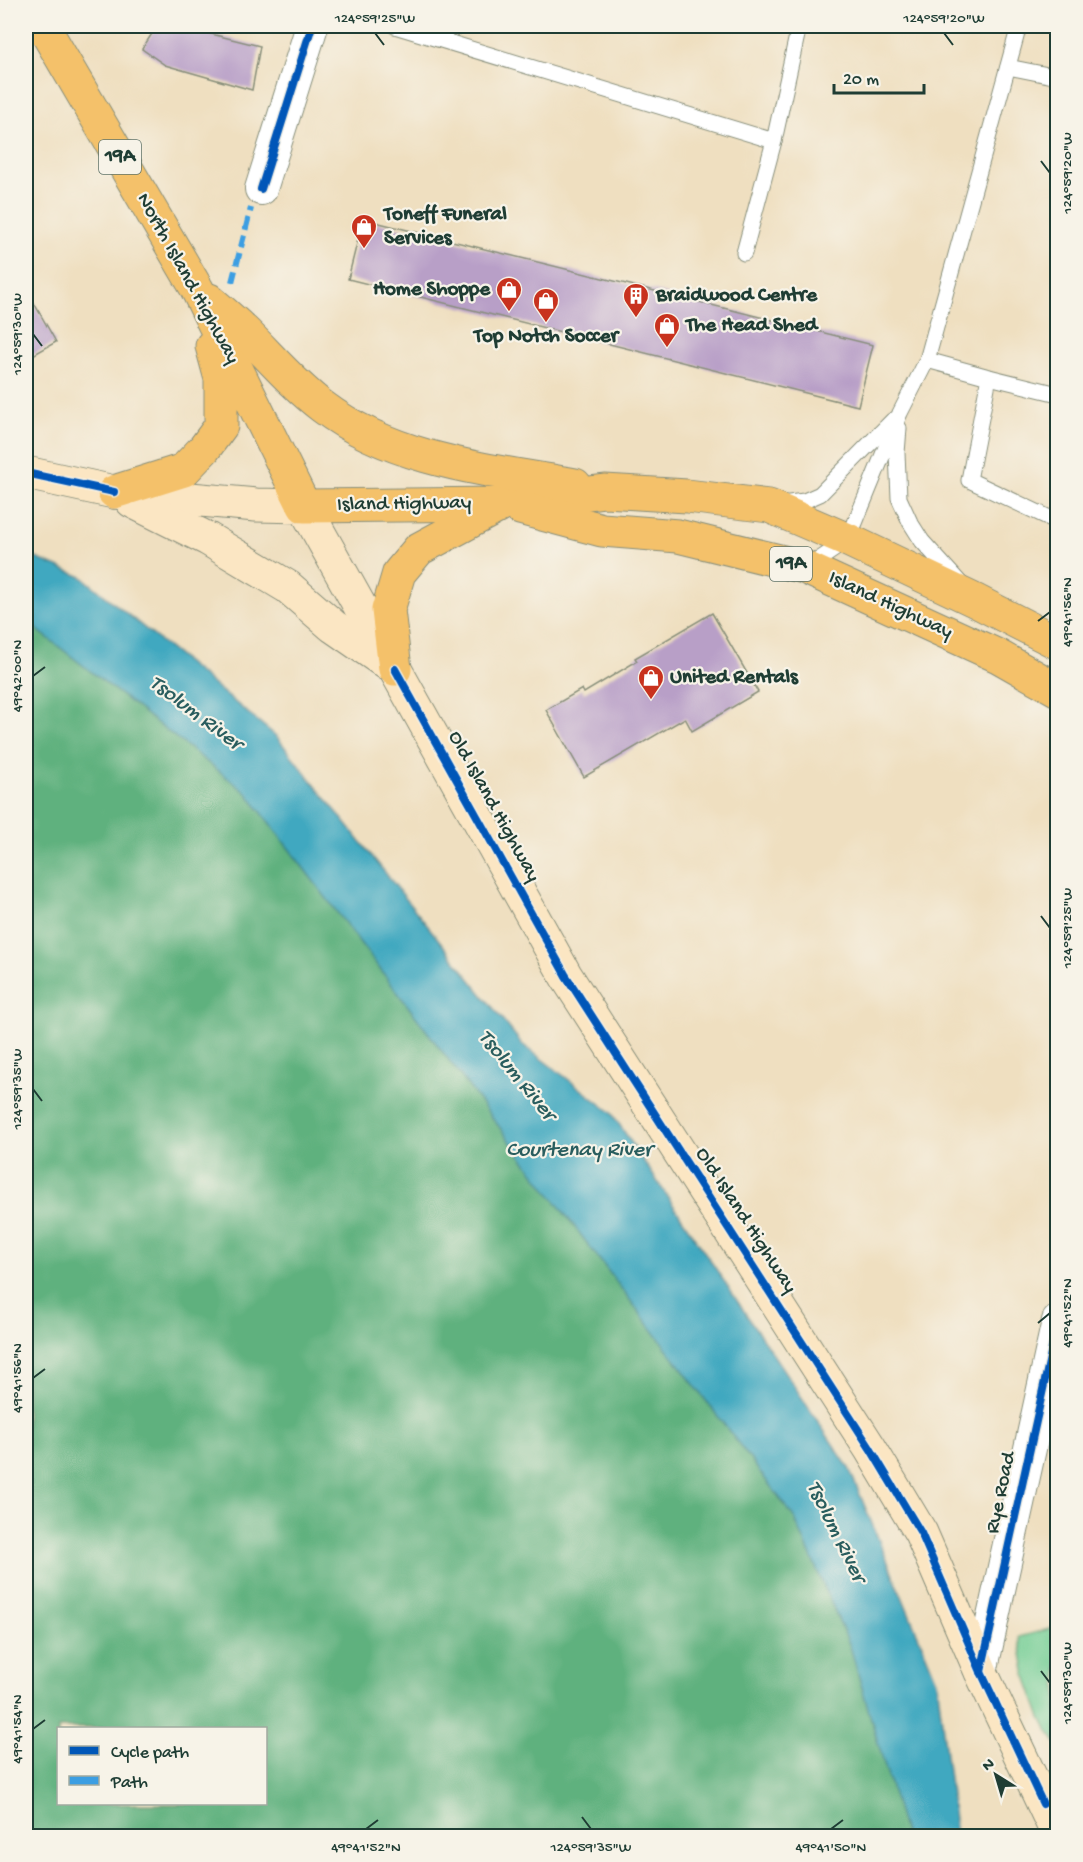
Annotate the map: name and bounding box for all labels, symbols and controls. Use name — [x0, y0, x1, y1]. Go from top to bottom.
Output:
text: 124°59'25"W — [334, 10, 416, 28]
text: 124°59'20"W — [902, 10, 985, 28]
scale bar — [834, 57, 924, 95]
text: 20 m — [843, 70, 879, 91]
text: 124°59'20"W — [1059, 132, 1077, 215]
road number: 19A — [99, 140, 141, 174]
street label: North Island Highway — [130, 189, 244, 369]
place label: Toneff Funeral Services — [382, 203, 507, 252]
shop icon: Toneff Funeral Services — [349, 212, 379, 250]
shop icon: Home Shoppe — [494, 275, 524, 313]
place label: Home Shoppe — [373, 278, 491, 303]
building icon: Braidwood Centre — [621, 281, 651, 319]
place label: Braidwood Centre — [655, 284, 818, 309]
shop icon: Top Notch Soccer — [531, 286, 561, 324]
text: 124°59'30"W — [9, 293, 27, 376]
shop icon: The Head Shed — [652, 311, 682, 349]
place label: The Head Shed — [684, 314, 820, 339]
place label: Top Notch Soccer — [472, 325, 621, 350]
street label: Island Highway — [337, 491, 471, 519]
road number: 19A — [770, 547, 812, 581]
street label: Island Highway — [824, 566, 956, 646]
text: 49°41'56"N — [1059, 577, 1077, 647]
text: 49°42'00"N — [9, 639, 27, 712]
shop icon: United Rentals — [636, 663, 666, 701]
place label: United Rentals — [670, 666, 799, 691]
water label: Tsolum River — [144, 671, 250, 760]
street label: Old Island Highway — [441, 727, 545, 887]
text: 124°59'25"W — [1059, 887, 1077, 969]
water label: Tsolum River — [472, 1025, 563, 1130]
text: 124°59'35"W — [9, 1048, 27, 1131]
water label: Courtenay River — [506, 1138, 656, 1164]
street label: Old Island Highway — [689, 1143, 801, 1299]
text: 49°41'52"N — [1059, 1278, 1077, 1348]
text: 49°41'56"N — [9, 1343, 27, 1413]
street label: Rye Road — [981, 1448, 1023, 1536]
water label: Tsolum River — [799, 1477, 872, 1591]
text: 124°59'30"W — [1059, 1642, 1077, 1725]
text: 49°41'54"N — [9, 1694, 27, 1764]
legend — [57, 1727, 267, 1805]
text: Cycle path — [111, 1743, 189, 1764]
north arrow — [966, 1745, 1026, 1805]
text: N — [979, 1755, 999, 1777]
text: Path — [110, 1773, 148, 1794]
text: 49°41'52"N — [331, 1839, 401, 1857]
text: 124°59'35"W — [549, 1839, 632, 1857]
text: 49°41'50"N — [796, 1839, 867, 1857]

